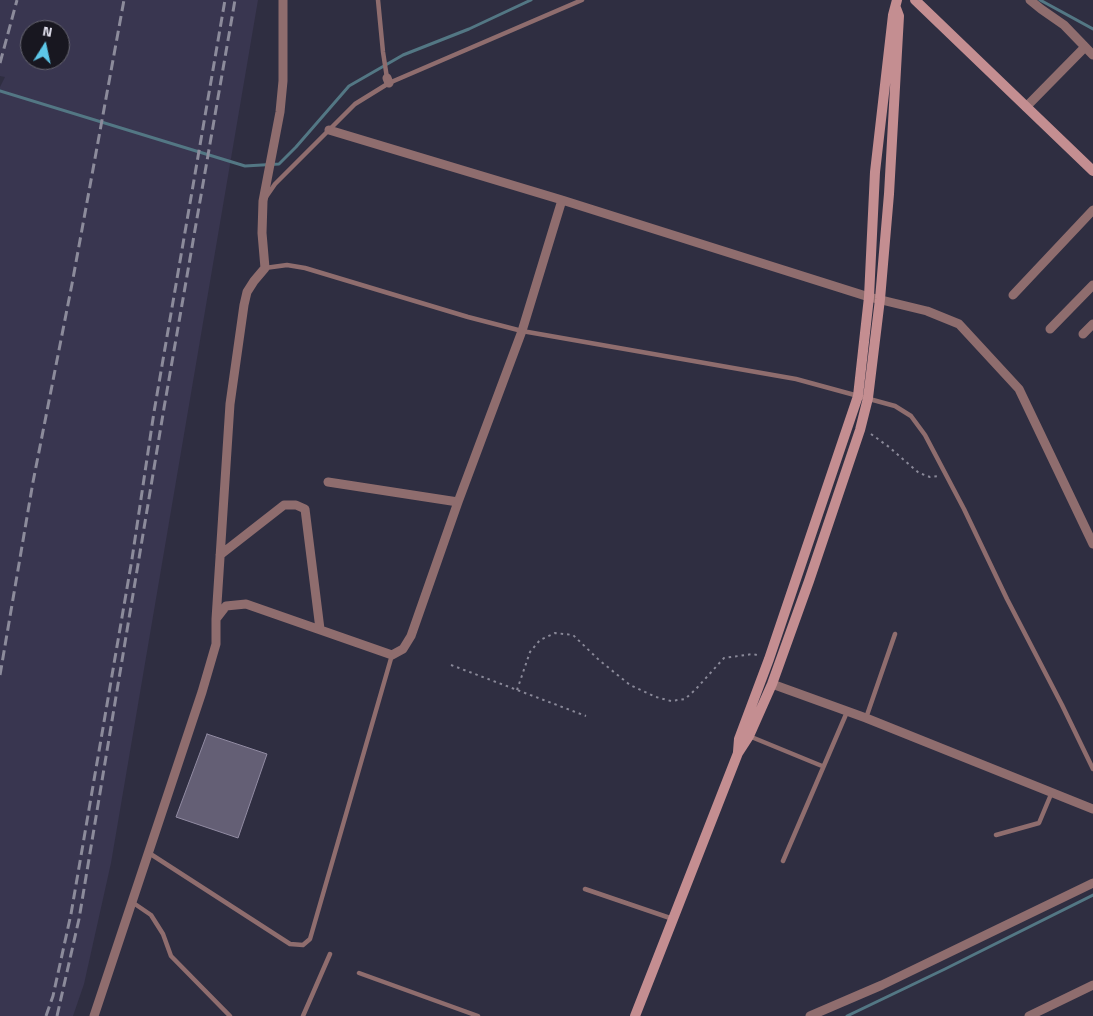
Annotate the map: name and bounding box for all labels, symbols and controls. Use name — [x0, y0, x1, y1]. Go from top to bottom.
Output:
north arrow — [20, 20, 70, 70]
text: N — [41, 20, 54, 42]

